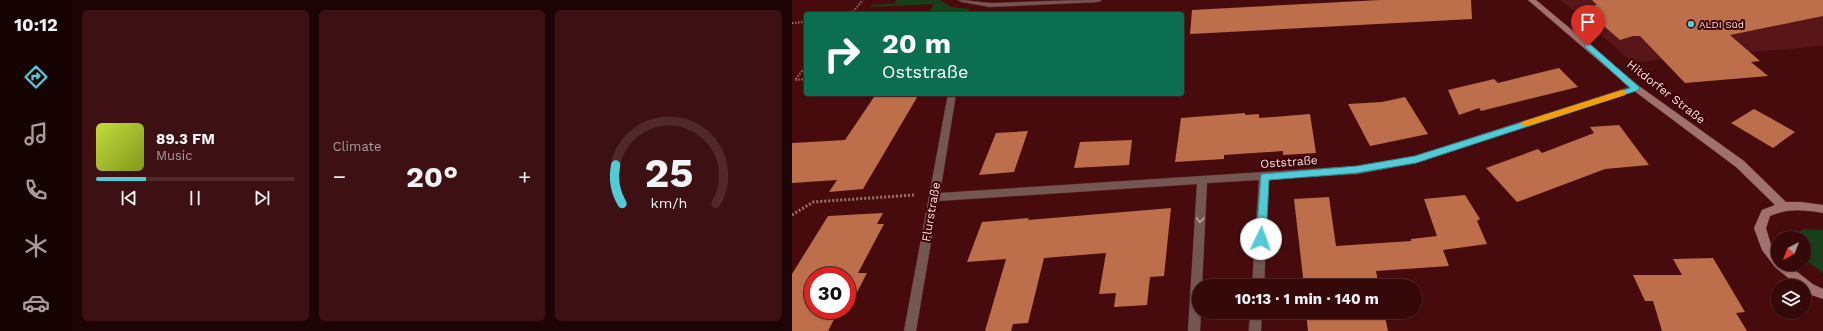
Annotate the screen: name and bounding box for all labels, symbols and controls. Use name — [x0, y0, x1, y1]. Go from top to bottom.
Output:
pin — [1571, 5, 1605, 46]
icon: arrive — [1577, 11, 1599, 33]
text: 10:12 — [14, 14, 58, 35]
marker: ALDI Süd — [1686, 19, 1696, 29]
place label: ALDI Süd — [1699, 19, 1744, 30]
text: 20 m — [882, 27, 951, 60]
icon: right — [816, 28, 868, 80]
street label: Hitdorfer Straße — [1624, 57, 1708, 127]
text: Oststraße — [882, 61, 968, 82]
icon: directions — [22, 63, 50, 91]
icon: music — [22, 120, 50, 148]
text: 89.3 FM — [156, 130, 215, 148]
text: Climate — [333, 139, 381, 154]
text: 25 — [644, 147, 693, 196]
text: Music — [156, 148, 193, 163]
street label: Oststraße — [1260, 153, 1318, 171]
text: 20° — [406, 159, 458, 194]
text: − — [333, 164, 346, 189]
text: + — [518, 164, 531, 189]
icon: phone — [22, 176, 50, 204]
street label: Flurstraße — [919, 181, 943, 243]
icon: previous — [118, 187, 140, 209]
icon: pause — [184, 187, 206, 209]
icon: next — [251, 187, 273, 209]
text: km/h — [650, 194, 687, 210]
one-way arrow — [1196, 217, 1204, 223]
position arrow — [1240, 218, 1282, 260]
north arrow — [1771, 231, 1811, 271]
map controls — [1771, 231, 1811, 319]
icon: climate — [22, 232, 50, 260]
speed limit sign: 30 — [804, 267, 856, 319]
button: layers — [1771, 279, 1811, 319]
icon: car — [22, 289, 50, 317]
text: 10:13 · 1 min · 140 m — [1235, 290, 1379, 308]

